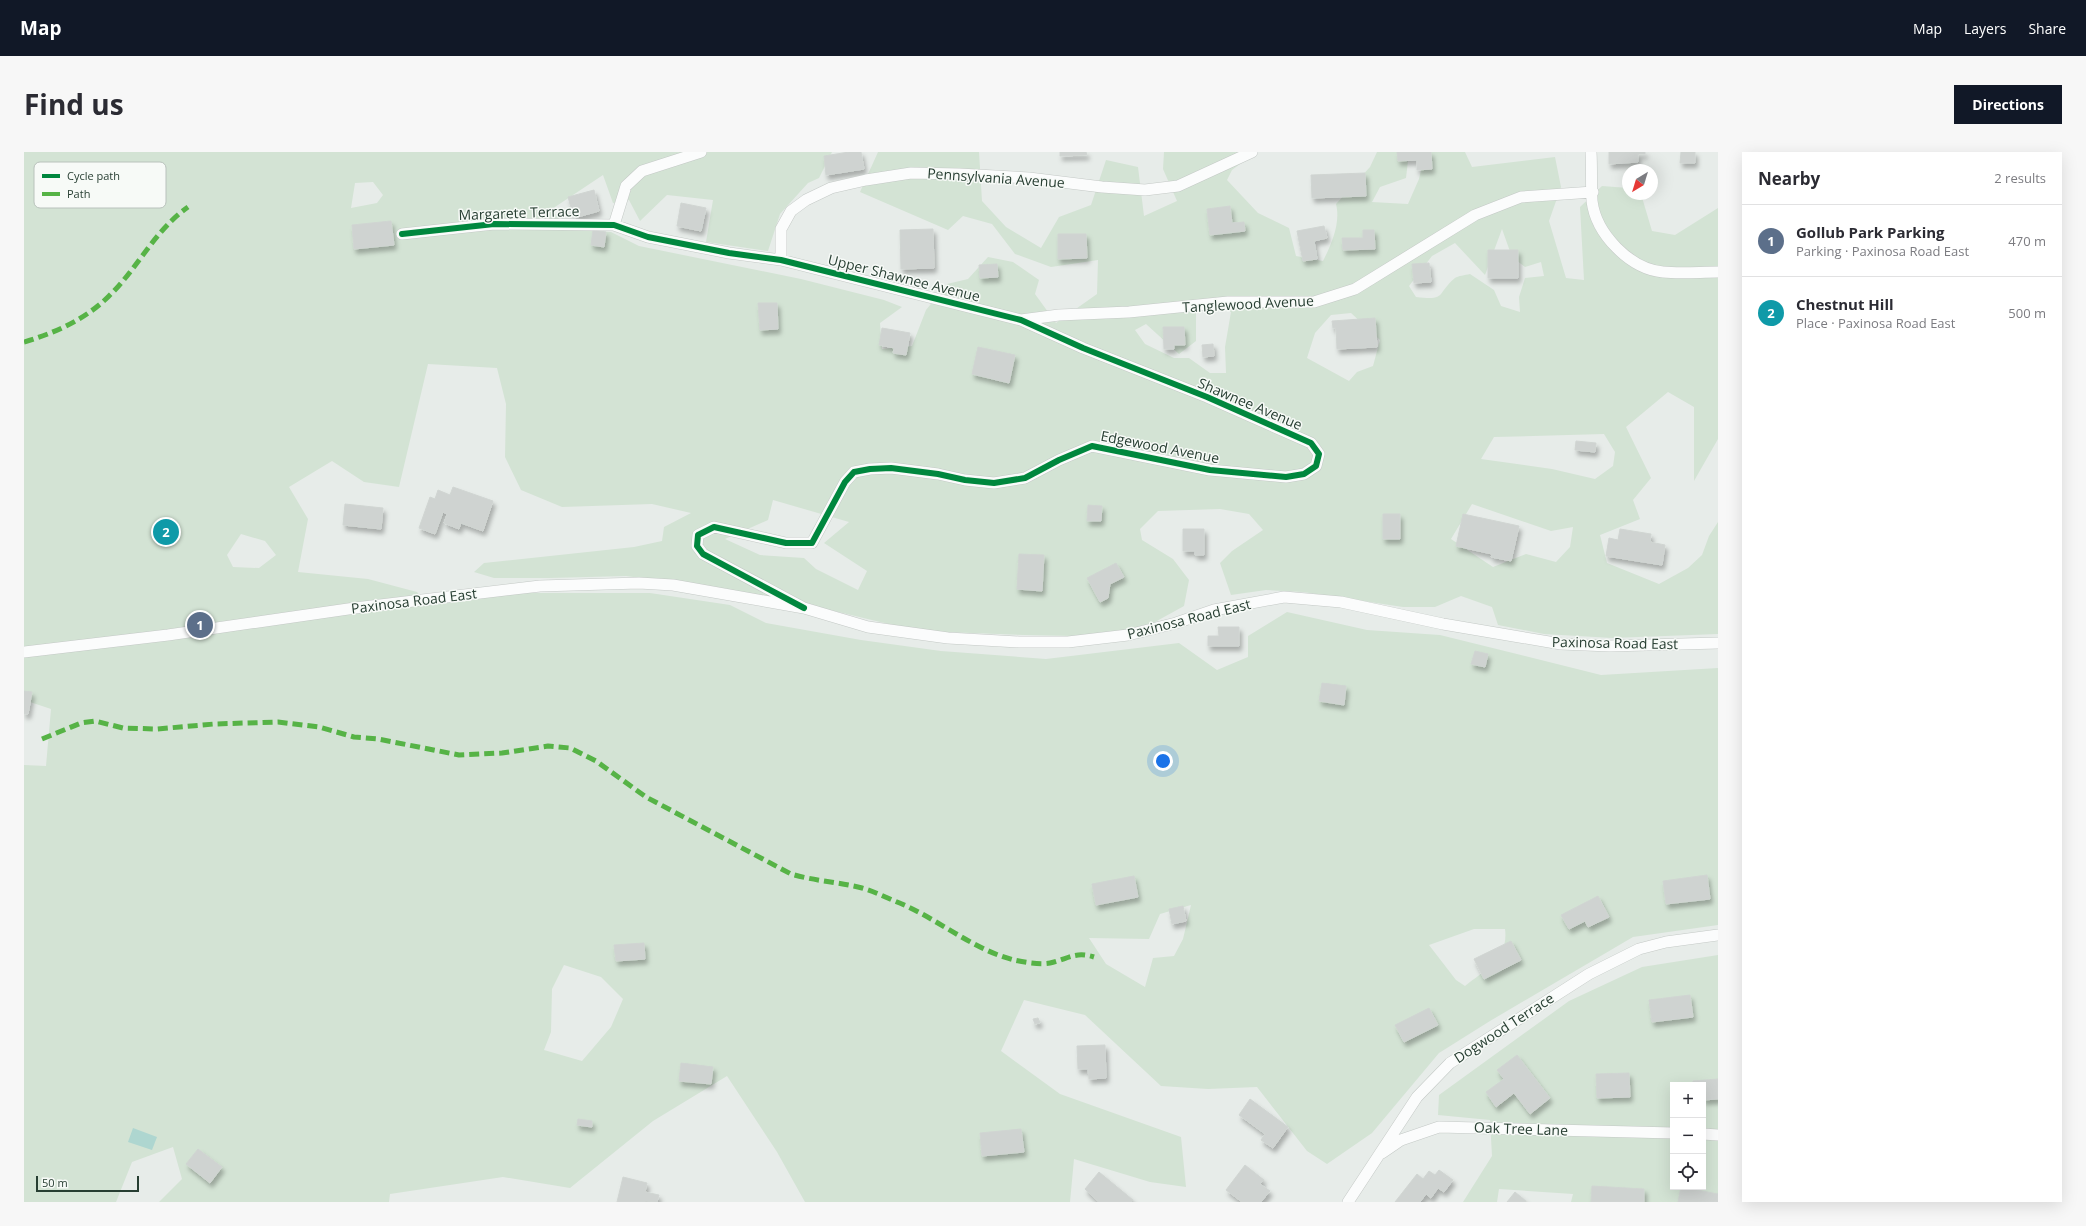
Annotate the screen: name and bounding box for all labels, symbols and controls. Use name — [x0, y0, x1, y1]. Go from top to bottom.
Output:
text: Map — [20, 15, 61, 41]
text: Map — [1913, 19, 1942, 38]
text: Layers — [1964, 19, 2006, 38]
text: Share — [2028, 19, 2066, 38]
text: Find us — [24, 85, 124, 123]
button: Directions — [1954, 85, 2062, 124]
legend — [34, 162, 166, 208]
street label: Pennsylvania Avenue — [927, 163, 1066, 192]
north arrow — [1622, 164, 1658, 200]
text: Nearby — [1758, 167, 1820, 190]
text: Cycle path — [67, 168, 120, 183]
text: 2 results — [1994, 169, 2046, 187]
text: Path — [67, 186, 90, 201]
street label: Margarete Terrace — [458, 201, 580, 224]
text: Gollub Park Parking — [1796, 222, 1945, 242]
text: 1 — [1767, 232, 1775, 250]
text: 470 m — [2008, 232, 2046, 250]
text: Parking · Paxinosa Road East — [1796, 242, 1969, 260]
street label: Upper Shawnee Avenue — [826, 249, 982, 306]
street label: Tanglewood Avenue — [1182, 291, 1314, 316]
text: Chestnut Hill — [1796, 294, 1894, 314]
text: 2 — [1767, 304, 1775, 322]
text: 500 m — [2008, 304, 2046, 322]
text: Place · Paxinosa Road East — [1796, 314, 1955, 332]
street label: Shawnee Avenue — [1195, 373, 1305, 434]
street label: Edgewood Avenue — [1099, 426, 1221, 467]
pin: 2 — [153, 517, 179, 547]
street label: Paxinosa Road East — [350, 583, 478, 618]
street label: Paxinosa Road East — [1125, 594, 1253, 643]
pin: 1 — [187, 610, 213, 640]
street label: Paxinosa Road East — [1552, 632, 1678, 653]
your location — [1153, 751, 1173, 771]
street label: Dogwood Terrace — [1450, 988, 1557, 1067]
map controls — [1670, 1082, 1706, 1190]
button: + — [1670, 1082, 1706, 1118]
street label: Oak Tree Lane — [1474, 1117, 1568, 1140]
button: − — [1670, 1118, 1706, 1154]
button: locate — [1670, 1154, 1706, 1190]
scale bar — [36, 1174, 139, 1193]
text: 50 m — [42, 1175, 68, 1190]

